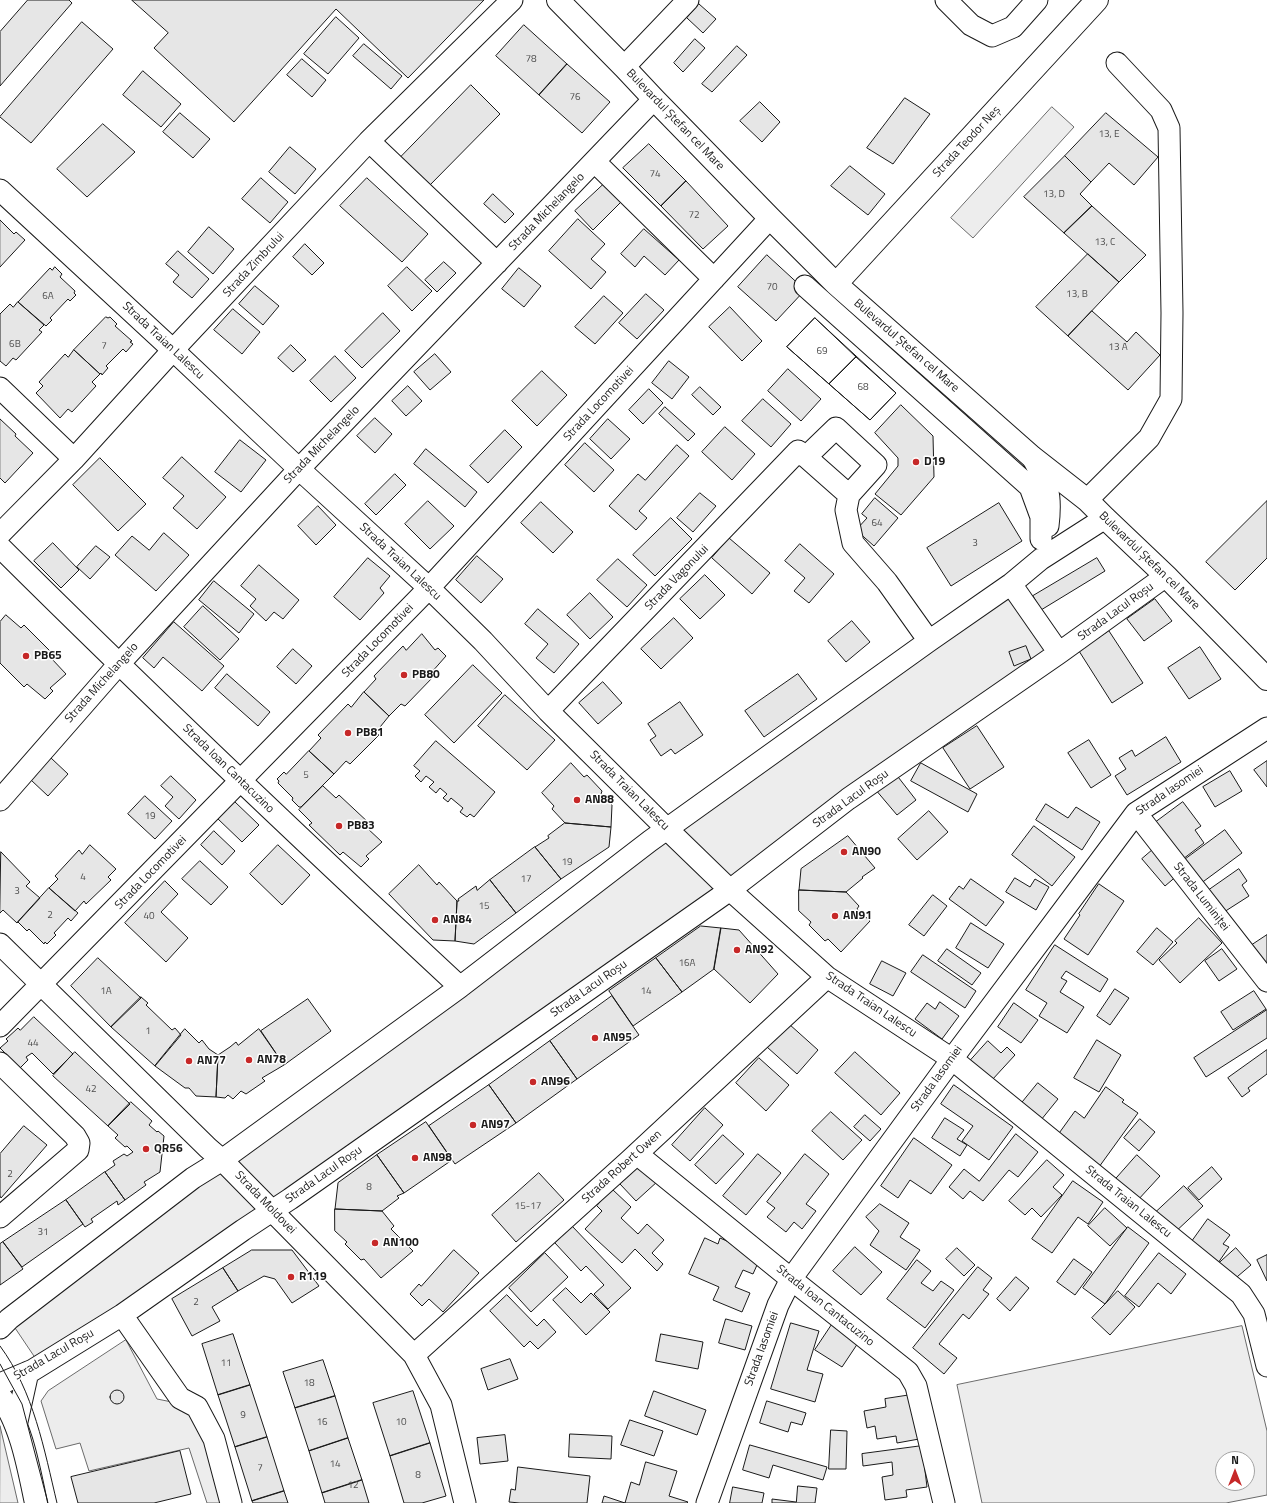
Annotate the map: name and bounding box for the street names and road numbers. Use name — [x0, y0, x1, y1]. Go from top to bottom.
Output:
street label: Bulevardul Ștefan cel Mare — [623, 66, 727, 174]
street label: Strada Teodor Neș — [930, 103, 1004, 181]
street label: Strada Michelangelo — [506, 170, 588, 254]
street label: Strada Zimbrului — [220, 230, 288, 300]
street label: Bulevardul Ștefan cel Mare — [850, 296, 962, 396]
street label: Strada Traian Lalescu — [119, 299, 207, 383]
street label: Strada Locomotivei — [561, 364, 637, 444]
street label: Strada Michelangelo — [281, 403, 363, 487]
street label: Bulevardul Ștefan cel Mare — [1095, 509, 1203, 613]
street label: Strada Traian Lalescu — [356, 520, 444, 604]
street label: Strada Vagonului — [642, 542, 712, 614]
street label: Strada Lacul Roșu — [1075, 580, 1157, 644]
street label: Strada Locomotivei — [339, 601, 417, 681]
street label: Strada Michelangelo — [62, 640, 142, 726]
street label: Strada Ioan Cantacuzino — [179, 722, 277, 816]
street label: Strada Traian Lalescu — [586, 748, 672, 834]
street label: Strada Iasomiei — [1134, 763, 1206, 819]
street label: Strada Lacul Roșu — [810, 767, 892, 831]
street label: Strada Locomotivei — [112, 833, 190, 913]
street label: Strada Luminiței — [1170, 860, 1232, 934]
street label: Strada Lacul Roșu — [548, 957, 630, 1021]
street label: Strada Traian Lalescu — [823, 969, 919, 1041]
street label: Strada Iasomiei — [908, 1043, 966, 1115]
street label: Strada Robert Owen — [579, 1127, 665, 1207]
street label: Strada Lacul Roșu — [283, 1143, 365, 1207]
street label: Strada Traian Lalescu — [1082, 1163, 1174, 1241]
street label: Strada Moldovei — [231, 1169, 299, 1237]
street label: Strada Ioan Cantacuzino — [773, 1262, 877, 1350]
street label: Strada Iasomiei — [742, 1310, 782, 1388]
street label: Strada Lacul Roșu — [11, 1326, 97, 1384]

